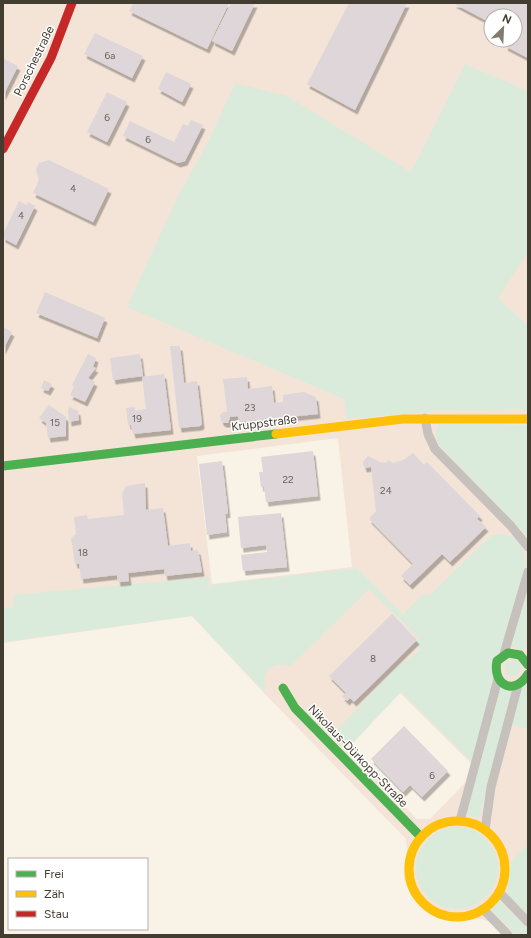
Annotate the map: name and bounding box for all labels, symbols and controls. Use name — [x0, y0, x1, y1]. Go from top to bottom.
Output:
north arrow — [483, 8, 523, 48]
text: N — [500, 12, 513, 27]
street label: Porschestraße — [11, 23, 57, 99]
house number: 6a — [105, 49, 115, 62]
house number: 6 — [104, 111, 110, 124]
house number: 6 — [145, 133, 151, 146]
house number: 4 — [70, 182, 76, 195]
house number: 4 — [18, 209, 24, 222]
house number: 23 — [244, 401, 256, 414]
house number: 19 — [132, 412, 142, 425]
street label: Kruppstraße — [230, 412, 298, 434]
house number: 15 — [50, 416, 60, 429]
house number: 22 — [282, 473, 294, 486]
house number: 24 — [380, 484, 392, 497]
house number: 18 — [78, 546, 88, 559]
house number: 8 — [370, 652, 376, 665]
street label: Nikolaus-Dürkopp-Straße — [305, 702, 411, 810]
house number: 6 — [429, 769, 435, 782]
legend — [8, 858, 148, 930]
text: Frei — [44, 867, 64, 881]
text: Zäh — [44, 887, 65, 901]
text: Stau — [44, 907, 69, 921]

